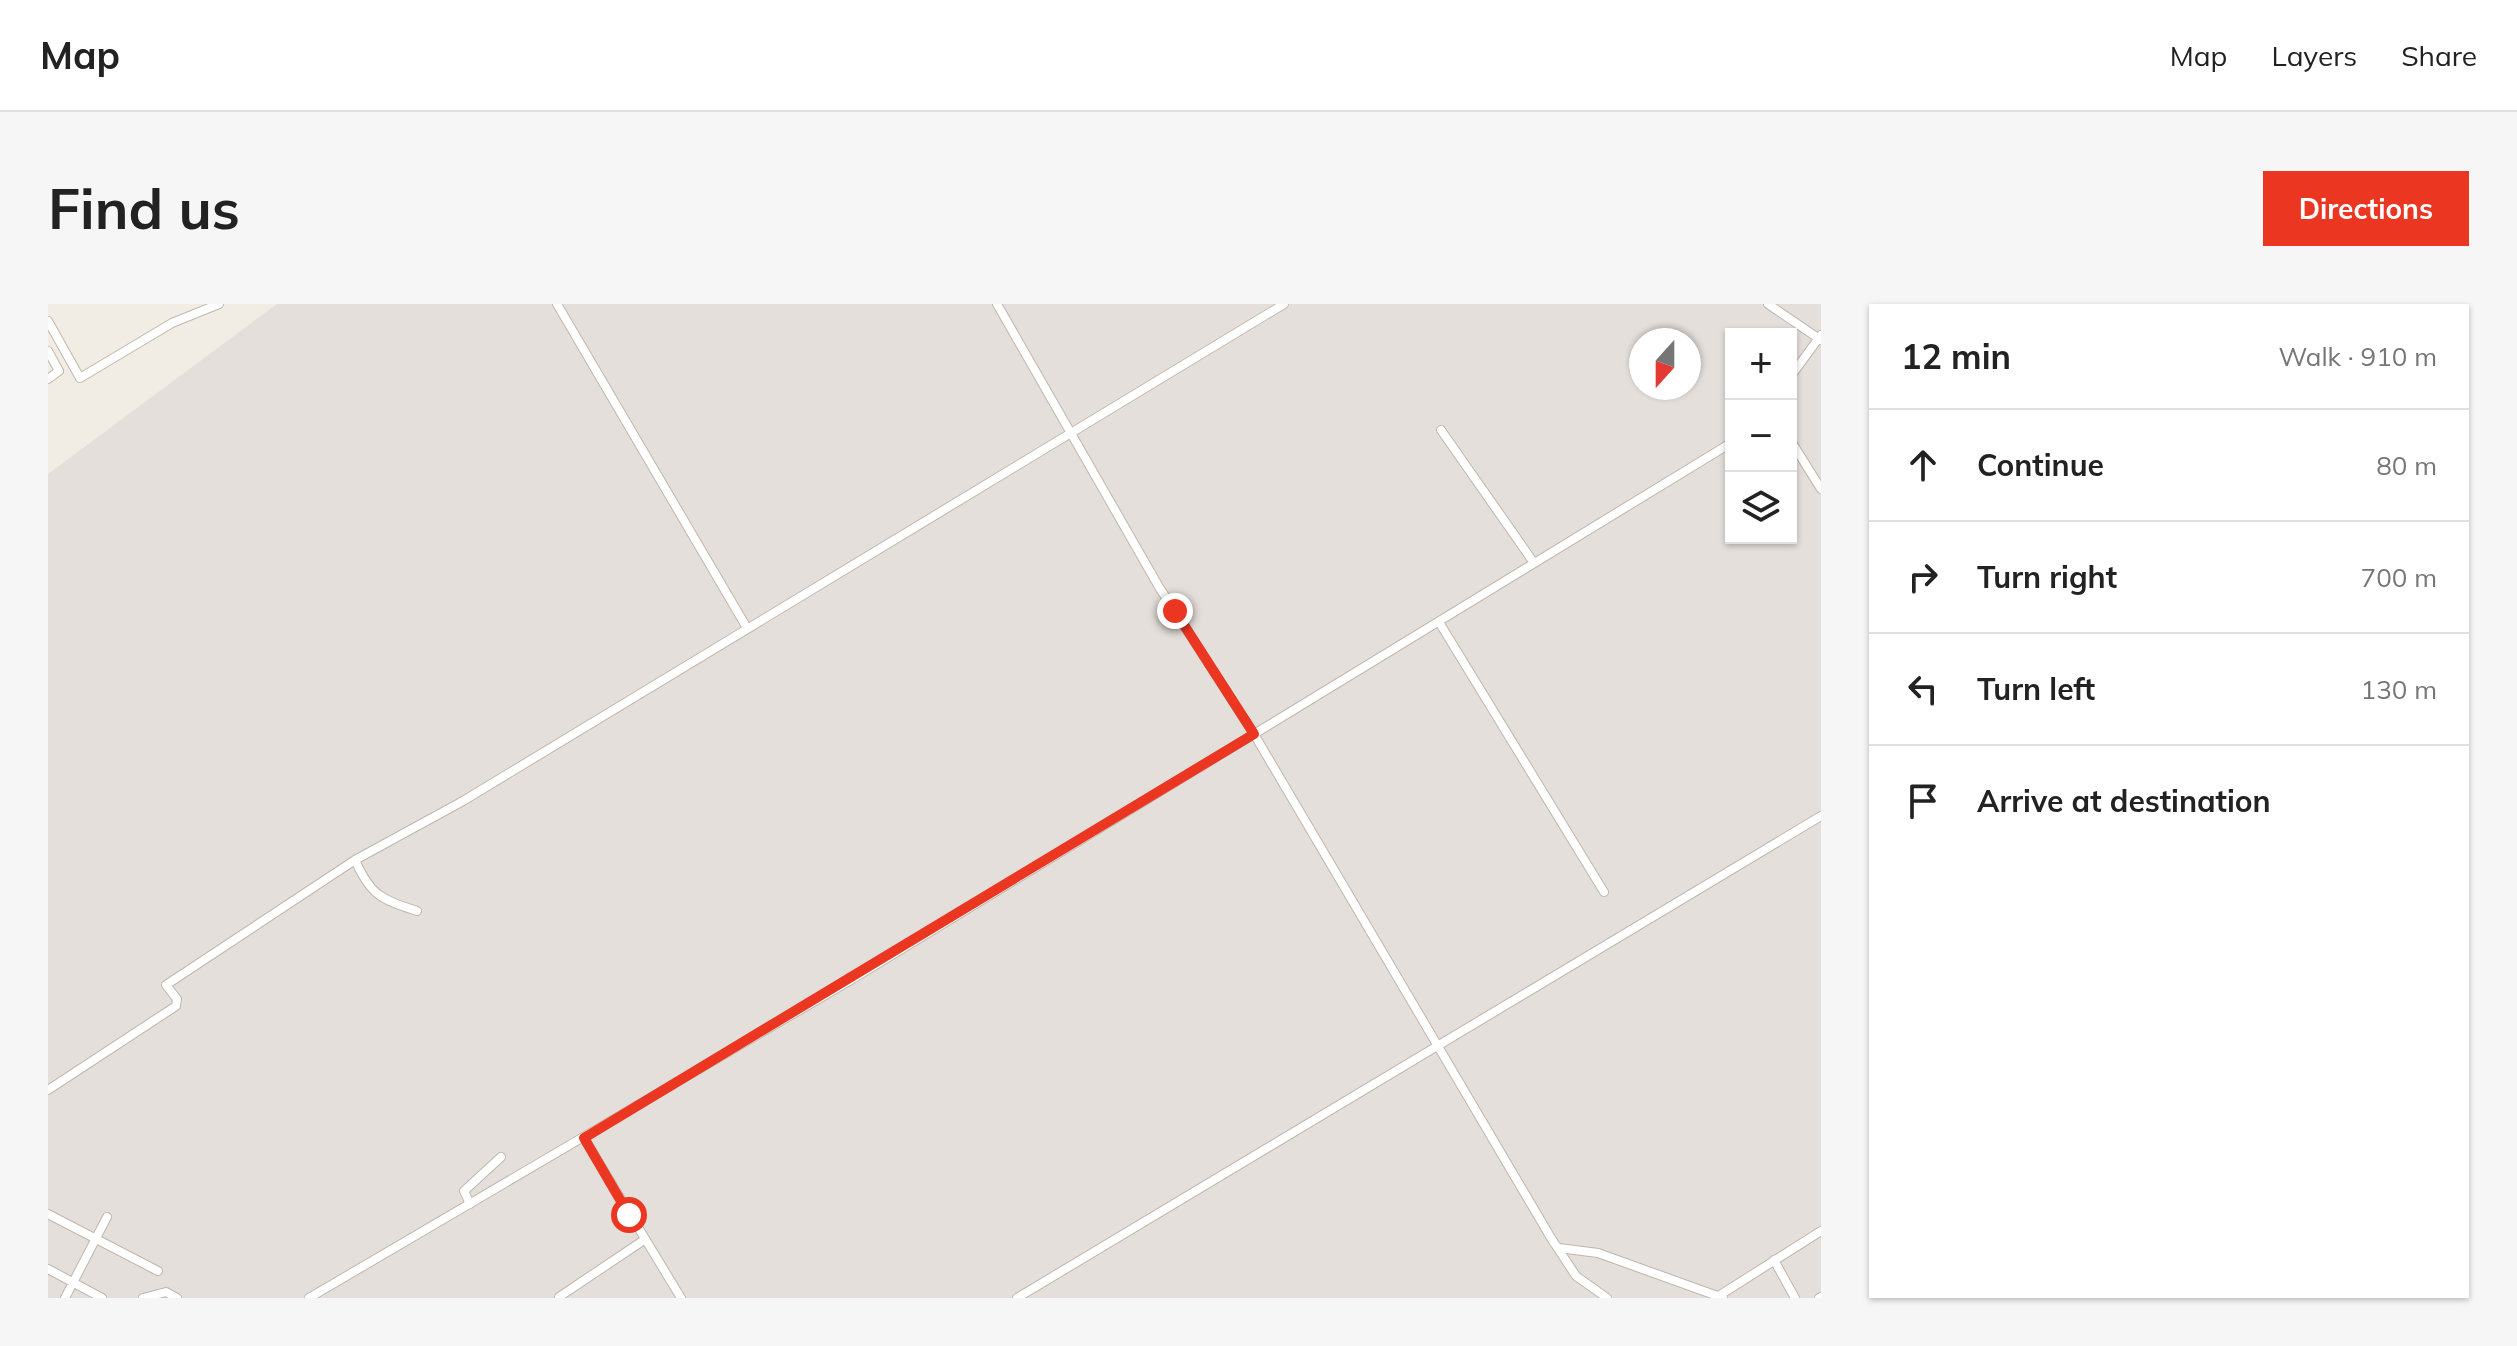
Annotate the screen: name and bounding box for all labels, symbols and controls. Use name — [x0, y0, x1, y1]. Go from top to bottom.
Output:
text: Map — [40, 31, 120, 79]
text: Map — [2170, 38, 2227, 73]
text: Layers — [2271, 38, 2357, 73]
text: Share — [2401, 38, 2477, 73]
button: Directions — [2263, 171, 2469, 246]
text: Find us — [48, 173, 240, 243]
north arrow — [1629, 328, 1701, 400]
map controls — [1725, 328, 1797, 544]
button: + — [1725, 328, 1797, 400]
text: 12 min — [1901, 335, 2011, 378]
text: Walk · 910 m — [2278, 340, 2437, 373]
button: − — [1725, 400, 1797, 472]
icon: ahead — [1901, 443, 1945, 487]
text: Continue — [1977, 446, 2104, 484]
text: 80 m — [2376, 449, 2437, 482]
button: layers — [1725, 472, 1797, 544]
icon: right — [1901, 555, 1945, 599]
text: Turn right — [1977, 558, 2117, 596]
text: 700 m — [2361, 561, 2437, 594]
route end — [1157, 593, 1193, 629]
icon: left — [1901, 667, 1945, 711]
text: Turn left — [1977, 670, 2095, 708]
text: 130 m — [2361, 673, 2437, 706]
icon: arrive — [1901, 779, 1945, 823]
text: Arrive at destination — [1977, 782, 2271, 820]
route start — [611, 1197, 647, 1233]

